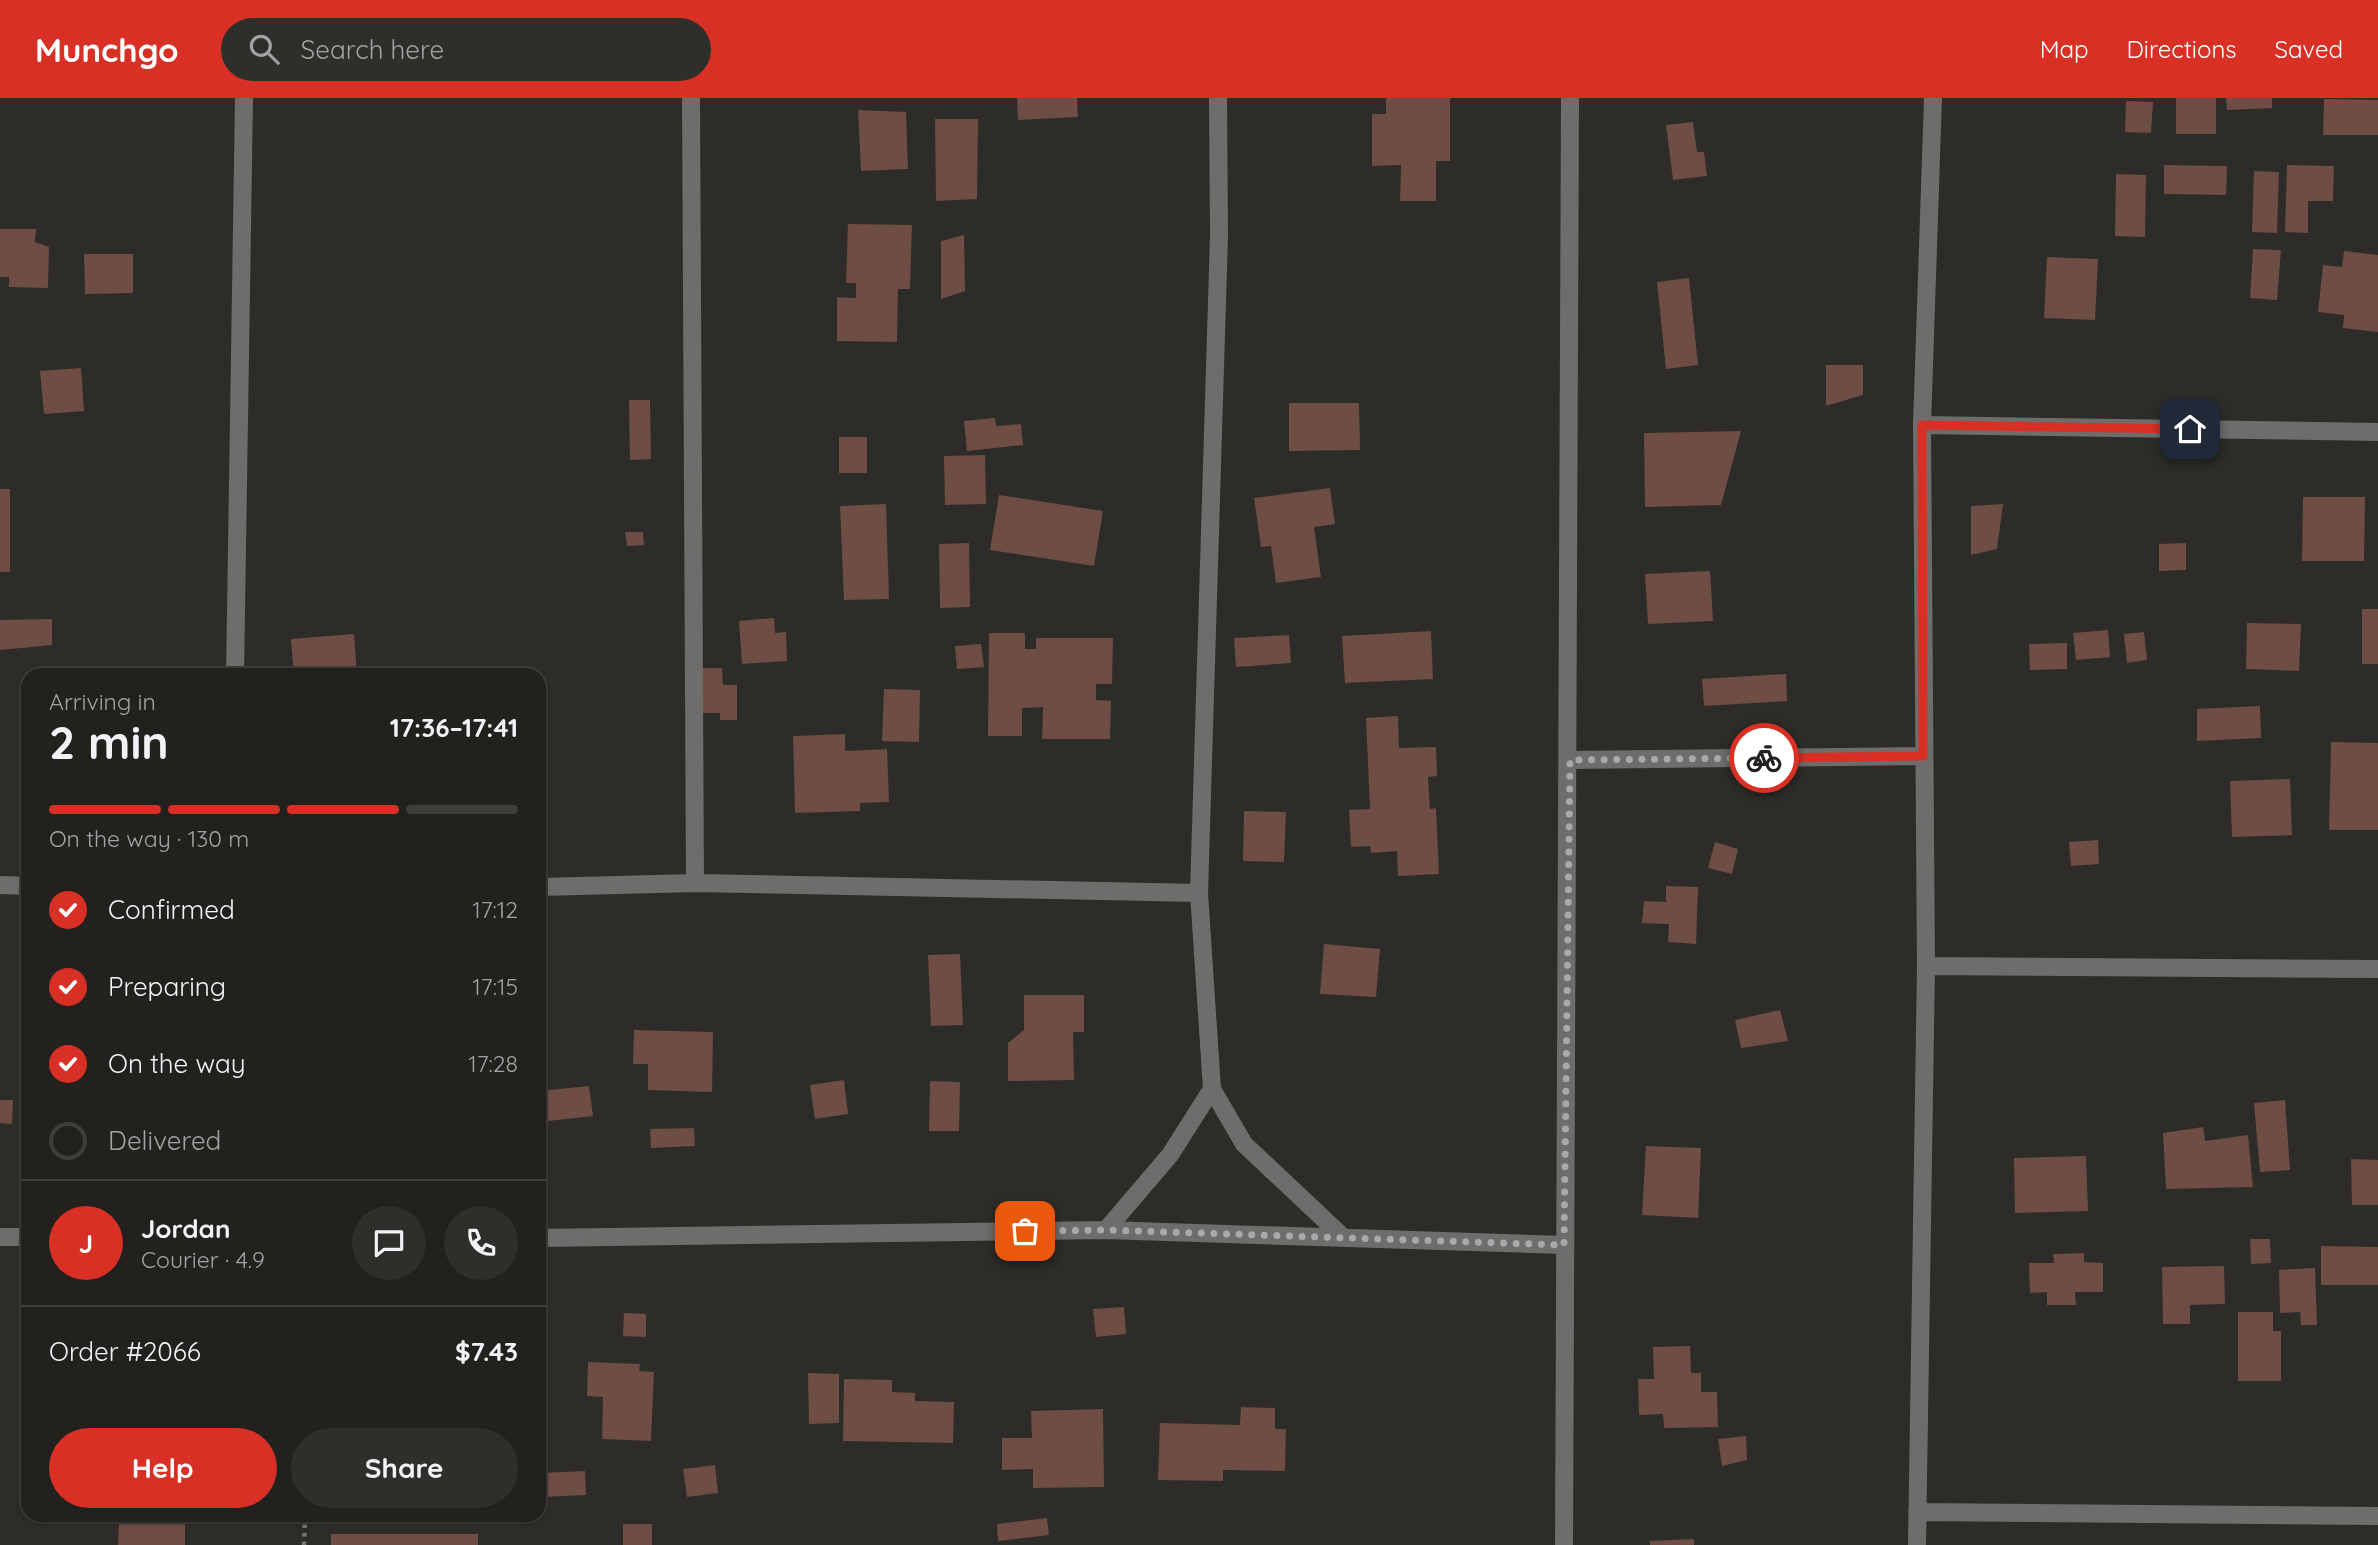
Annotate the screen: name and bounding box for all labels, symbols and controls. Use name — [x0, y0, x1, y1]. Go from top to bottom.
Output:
search box — [221, 18, 711, 81]
text: Munchgo — [35, 29, 179, 70]
icon: search — [245, 30, 283, 68]
text: Search here — [301, 33, 444, 66]
text: Map — [2040, 34, 2089, 64]
text: Directions — [2127, 34, 2237, 64]
text: Saved — [2275, 34, 2343, 64]
pin — [2160, 399, 2220, 459]
icon: home — [2171, 410, 2209, 448]
text: Arriving in — [49, 687, 156, 716]
text: 17:36–17:41 — [390, 711, 518, 744]
text: 2 min — [49, 713, 169, 771]
courier — [1729, 723, 1799, 793]
icon: bike — [1745, 739, 1783, 777]
text: On the way · 130 m — [49, 824, 249, 853]
icon: check — [49, 891, 87, 929]
text: Confirmed — [108, 893, 235, 926]
text: 17:12 — [472, 895, 518, 924]
icon: check — [49, 968, 87, 1006]
text: Preparing — [108, 970, 226, 1003]
text: 17:15 — [472, 972, 518, 1001]
icon: check — [49, 1045, 87, 1083]
text: On the way — [108, 1047, 246, 1080]
text: 17:28 — [468, 1049, 518, 1078]
text: Delivered — [108, 1124, 221, 1157]
pin — [995, 1201, 1055, 1261]
button: chat — [352, 1206, 426, 1280]
button: phone — [444, 1206, 518, 1280]
text: Jordan — [141, 1212, 230, 1245]
icon: bag — [1006, 1212, 1044, 1250]
text: J — [79, 1227, 93, 1260]
text: Courier · 4.9 — [141, 1245, 265, 1274]
text: Order #2066 — [49, 1335, 201, 1368]
text: $7.43 — [455, 1335, 518, 1368]
button: Help — [49, 1428, 277, 1508]
button: Share — [291, 1428, 518, 1508]

